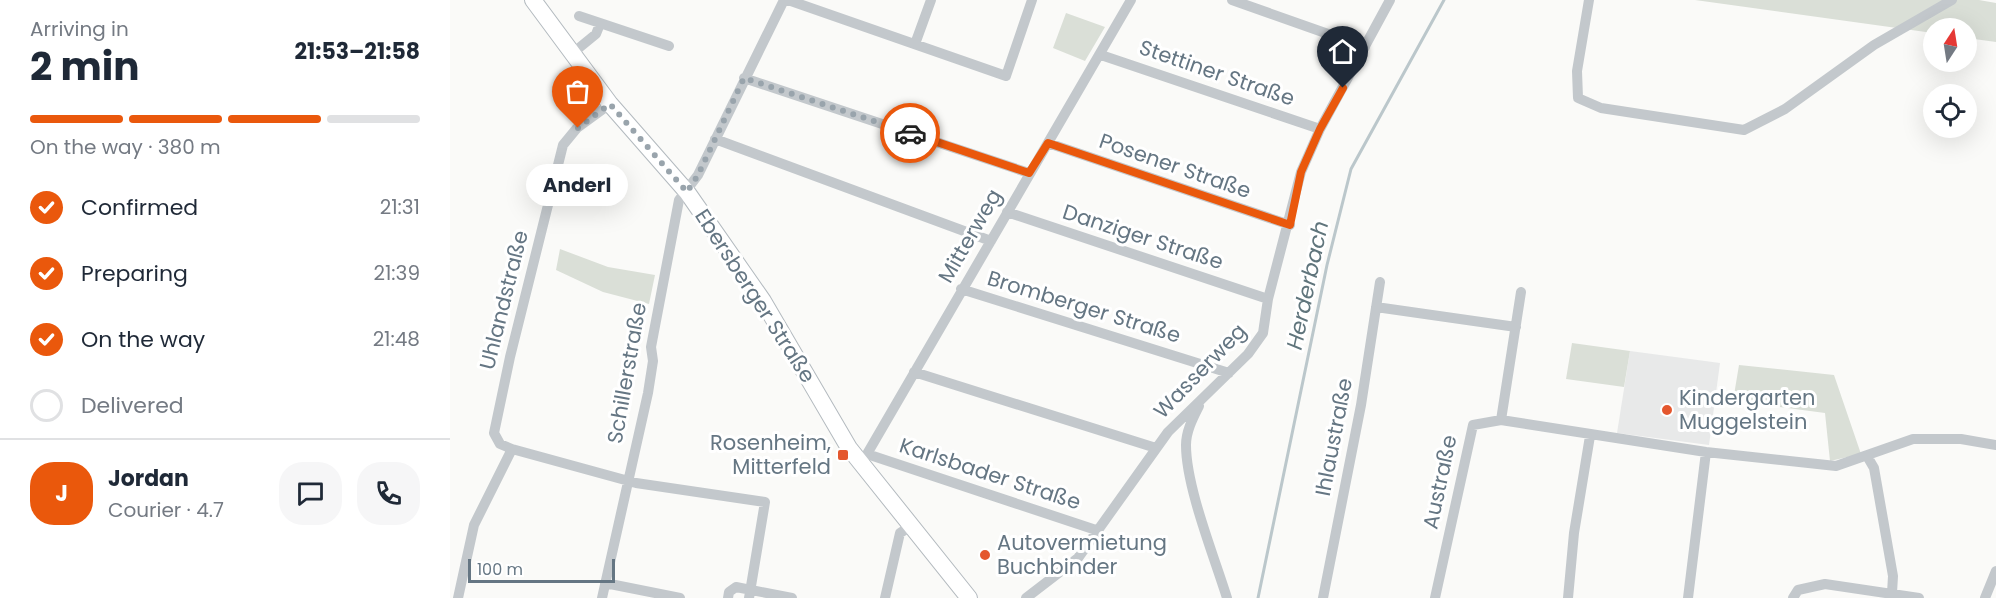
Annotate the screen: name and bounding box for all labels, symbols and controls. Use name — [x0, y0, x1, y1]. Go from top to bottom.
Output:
text: Arriving in — [30, 15, 129, 43]
north arrow — [1923, 18, 1977, 72]
map controls — [1923, 18, 1977, 138]
pin — [1317, 26, 1368, 88]
street label: Stettiner Straße — [1136, 32, 1299, 113]
icon: home — [1326, 35, 1359, 68]
text: 21:53–21:58 — [294, 36, 420, 67]
text: 2 min — [30, 39, 140, 94]
pin — [552, 66, 603, 128]
icon: bag — [561, 75, 594, 108]
button: locate — [1923, 84, 1977, 138]
courier — [880, 103, 940, 163]
icon: car — [894, 117, 927, 150]
street label: Posener Straße — [1095, 126, 1255, 205]
text: On the way · 380 m — [30, 133, 221, 161]
callout: Anderl — [527, 164, 629, 206]
text: Anderl — [543, 171, 611, 199]
street label: Mitterweg — [931, 184, 1008, 288]
icon: check — [30, 191, 63, 224]
text: Confirmed — [81, 192, 198, 223]
text: 21:31 — [380, 193, 420, 221]
street label: Danziger Straße — [1059, 197, 1227, 276]
street label: Ebersberger Straße — [688, 203, 823, 388]
water label: Herderbach — [1279, 218, 1336, 352]
street label: Uhlandstraße — [472, 227, 535, 373]
icon: check — [30, 257, 63, 290]
text: Preparing — [81, 258, 188, 289]
text: 21:39 — [373, 259, 420, 287]
street label: Bromberger Straße — [984, 263, 1184, 350]
street label: Schillerstraße — [600, 300, 653, 446]
street label: Wasserweg — [1147, 317, 1252, 425]
icon: check — [30, 323, 63, 356]
text: On the way — [81, 324, 205, 355]
text: 21:48 — [373, 325, 420, 353]
street label: Ihlaustraße — [1308, 376, 1359, 498]
place label: Kindergarten Muggelstein — [1679, 383, 1816, 436]
text: Delivered — [81, 390, 184, 421]
marker: Kindergarten Muggelstein — [1660, 403, 1674, 417]
place label: Rosenheim, Mitterfeld — [710, 428, 831, 481]
street label: Karlsbader Straße — [896, 431, 1085, 517]
street label: Austraße — [1415, 432, 1464, 532]
marker: Rosenheim, Mitterfeld — [836, 448, 850, 462]
button: chat — [279, 462, 342, 525]
button: phone — [357, 462, 420, 525]
text: Jordan — [108, 463, 189, 494]
text: J — [55, 478, 68, 509]
text: Courier · 4.7 — [108, 496, 224, 524]
place label: Autovermietung Buchbinder — [997, 528, 1167, 581]
marker: Autovermietung Buchbinder — [978, 548, 992, 562]
scale bar — [468, 556, 615, 584]
text: 100 m — [477, 558, 523, 581]

